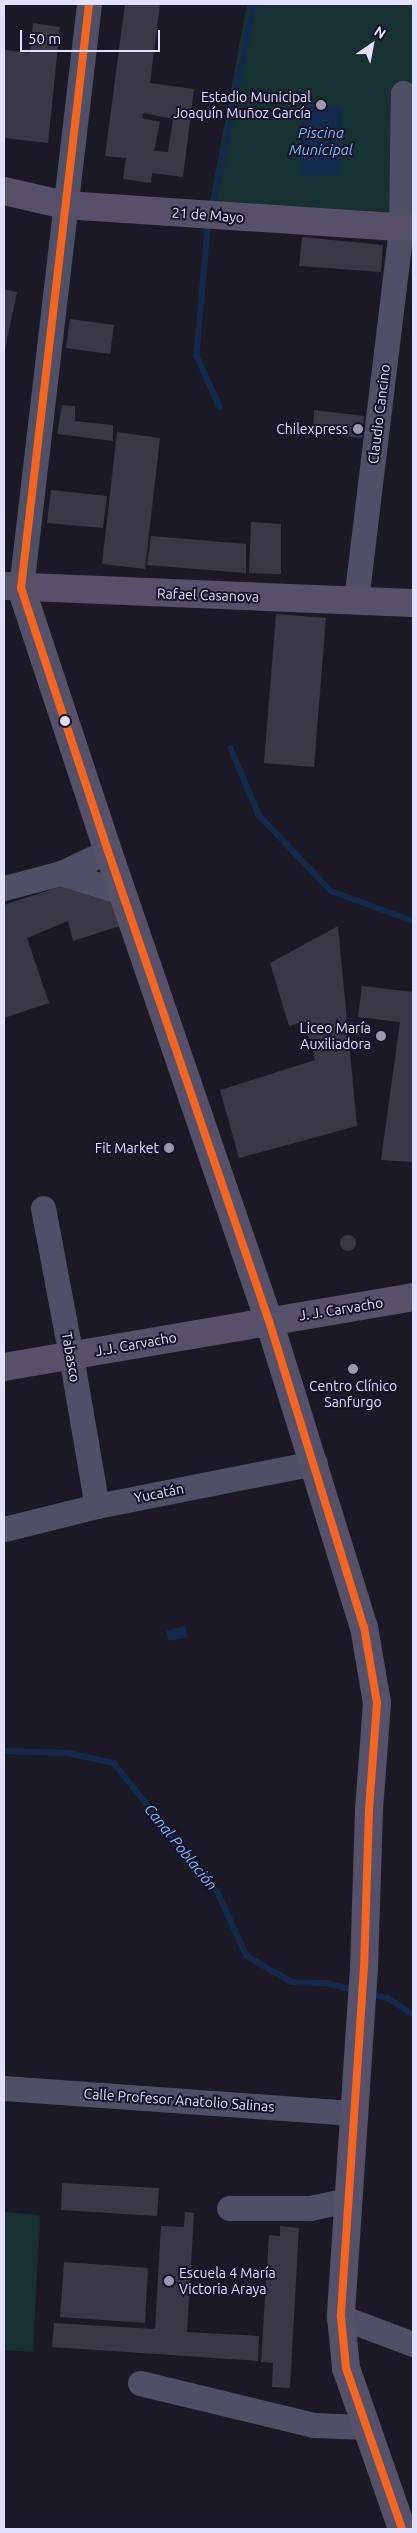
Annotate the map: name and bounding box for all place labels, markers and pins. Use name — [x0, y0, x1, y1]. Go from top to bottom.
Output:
place label: Estadio Municipal Joaquín Muñoz García — [173, 89, 311, 121]
marker: Estadio Municipal Joaquín Muñoz García — [315, 99, 327, 111]
place label: Chilexpress — [276, 421, 348, 437]
marker: Chilexpress — [352, 423, 364, 435]
unlabelled marker — [60, 716, 70, 726]
place label: Liceo María Auxiliadora — [300, 1020, 371, 1052]
marker: Liceo María Auxiliadora — [375, 1030, 387, 1042]
place label: Fit Market — [95, 1140, 159, 1156]
marker: Fit Market — [163, 1142, 175, 1154]
marker: Centro Clínico Sanfurgo — [346, 1362, 360, 1376]
place label: Centro Clínico Sanfurgo — [309, 1378, 397, 1410]
place label: Escuela 4 María Victoria Araya — [179, 2265, 276, 2298]
marker: Escuela 4 María Victoria Araya — [163, 2275, 175, 2287]

